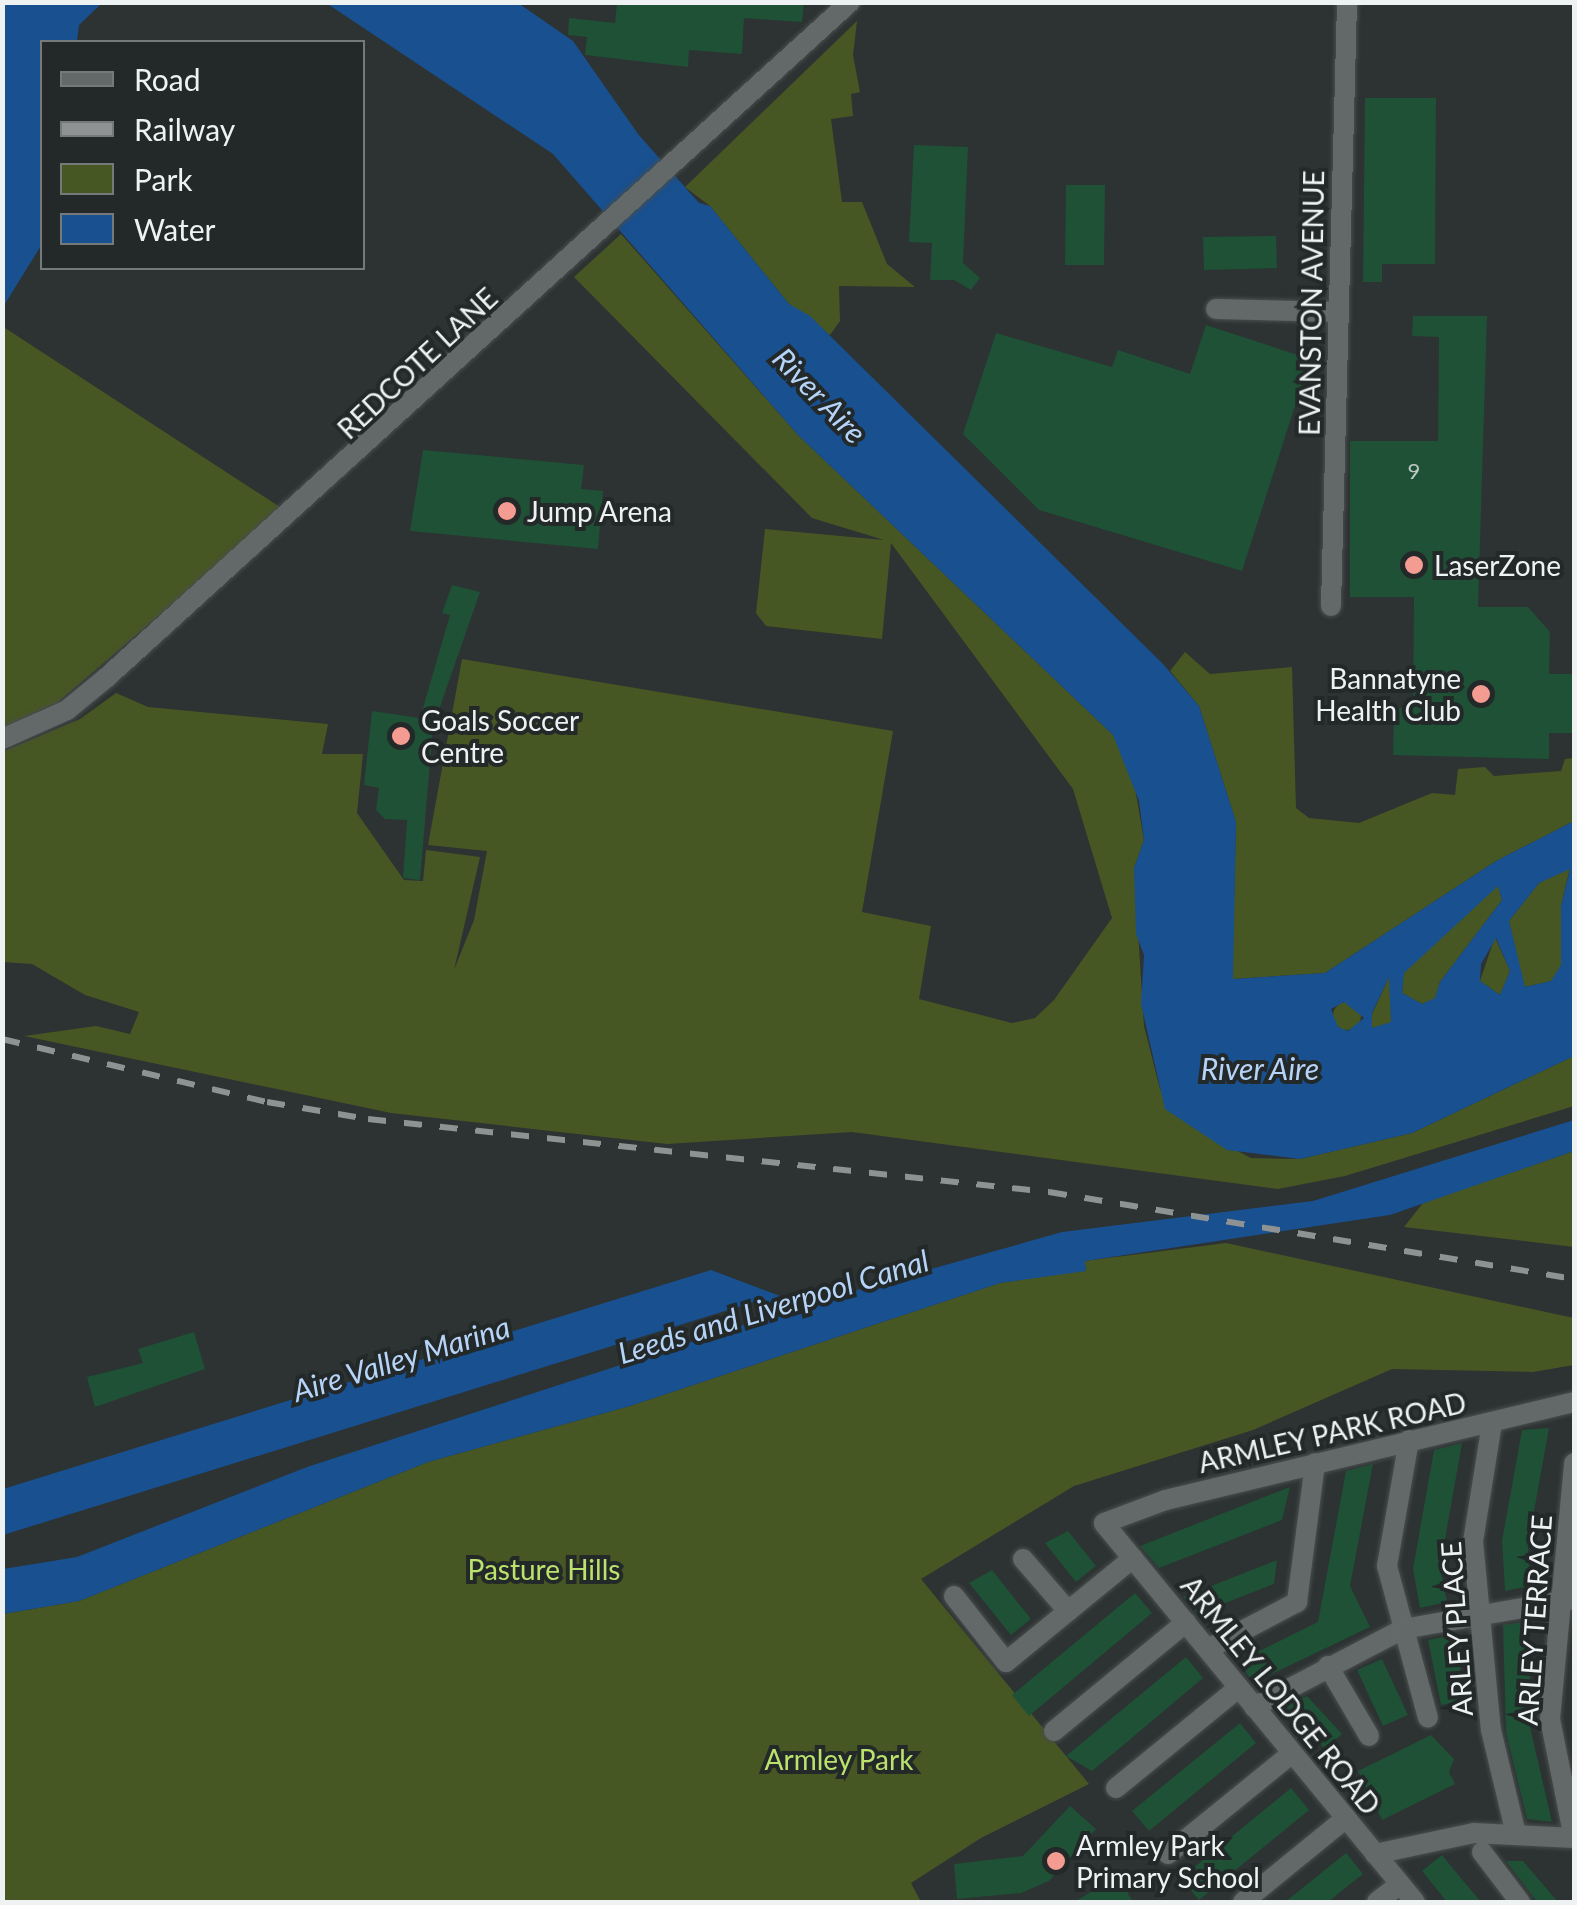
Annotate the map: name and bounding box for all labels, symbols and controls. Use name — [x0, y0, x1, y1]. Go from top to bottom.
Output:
legend — [40, 40, 365, 270]
text: Road — [134, 61, 201, 97]
text: Railway — [134, 111, 235, 147]
text: Park — [134, 161, 193, 197]
street label: EVANSTON AVENUE — [1292, 170, 1330, 436]
text: Water — [134, 211, 216, 247]
street label: REDCOTE LANE — [330, 281, 504, 445]
water label: River Aire — [765, 339, 875, 451]
house number: 9 — [1408, 458, 1420, 484]
place label: Jump Arena — [527, 494, 673, 528]
marker: Jump Arena — [496, 500, 518, 522]
place label: LaserZone — [1434, 548, 1561, 582]
marker: LaserZone — [1403, 554, 1425, 576]
place label: Bannatyne Health Club — [1315, 661, 1461, 727]
marker: Bannatyne Health Club — [1470, 683, 1492, 705]
place label: Goals Soccer Centre — [421, 703, 579, 769]
marker: Goals Soccer Centre — [390, 725, 412, 747]
water label: River Aire — [1200, 1050, 1320, 1086]
water label: Leeds and Liverpool Canal — [613, 1242, 933, 1370]
water label: Aire Valley Marina — [287, 1308, 515, 1408]
street label: ARMLEY PARK ROAD — [1194, 1385, 1470, 1479]
street label: ARLEY TERRACE — [1510, 1513, 1558, 1727]
street label: ARLEY PLACE — [1433, 1540, 1479, 1718]
park label: Pasture Hills — [468, 1552, 620, 1586]
street label: ARMLEY LODGE ROAD — [1174, 1569, 1388, 1821]
park label: Armley Park — [764, 1742, 914, 1776]
place label: Armley Park Primary School — [1076, 1828, 1261, 1894]
marker: Armley Park Primary School — [1045, 1850, 1067, 1872]

